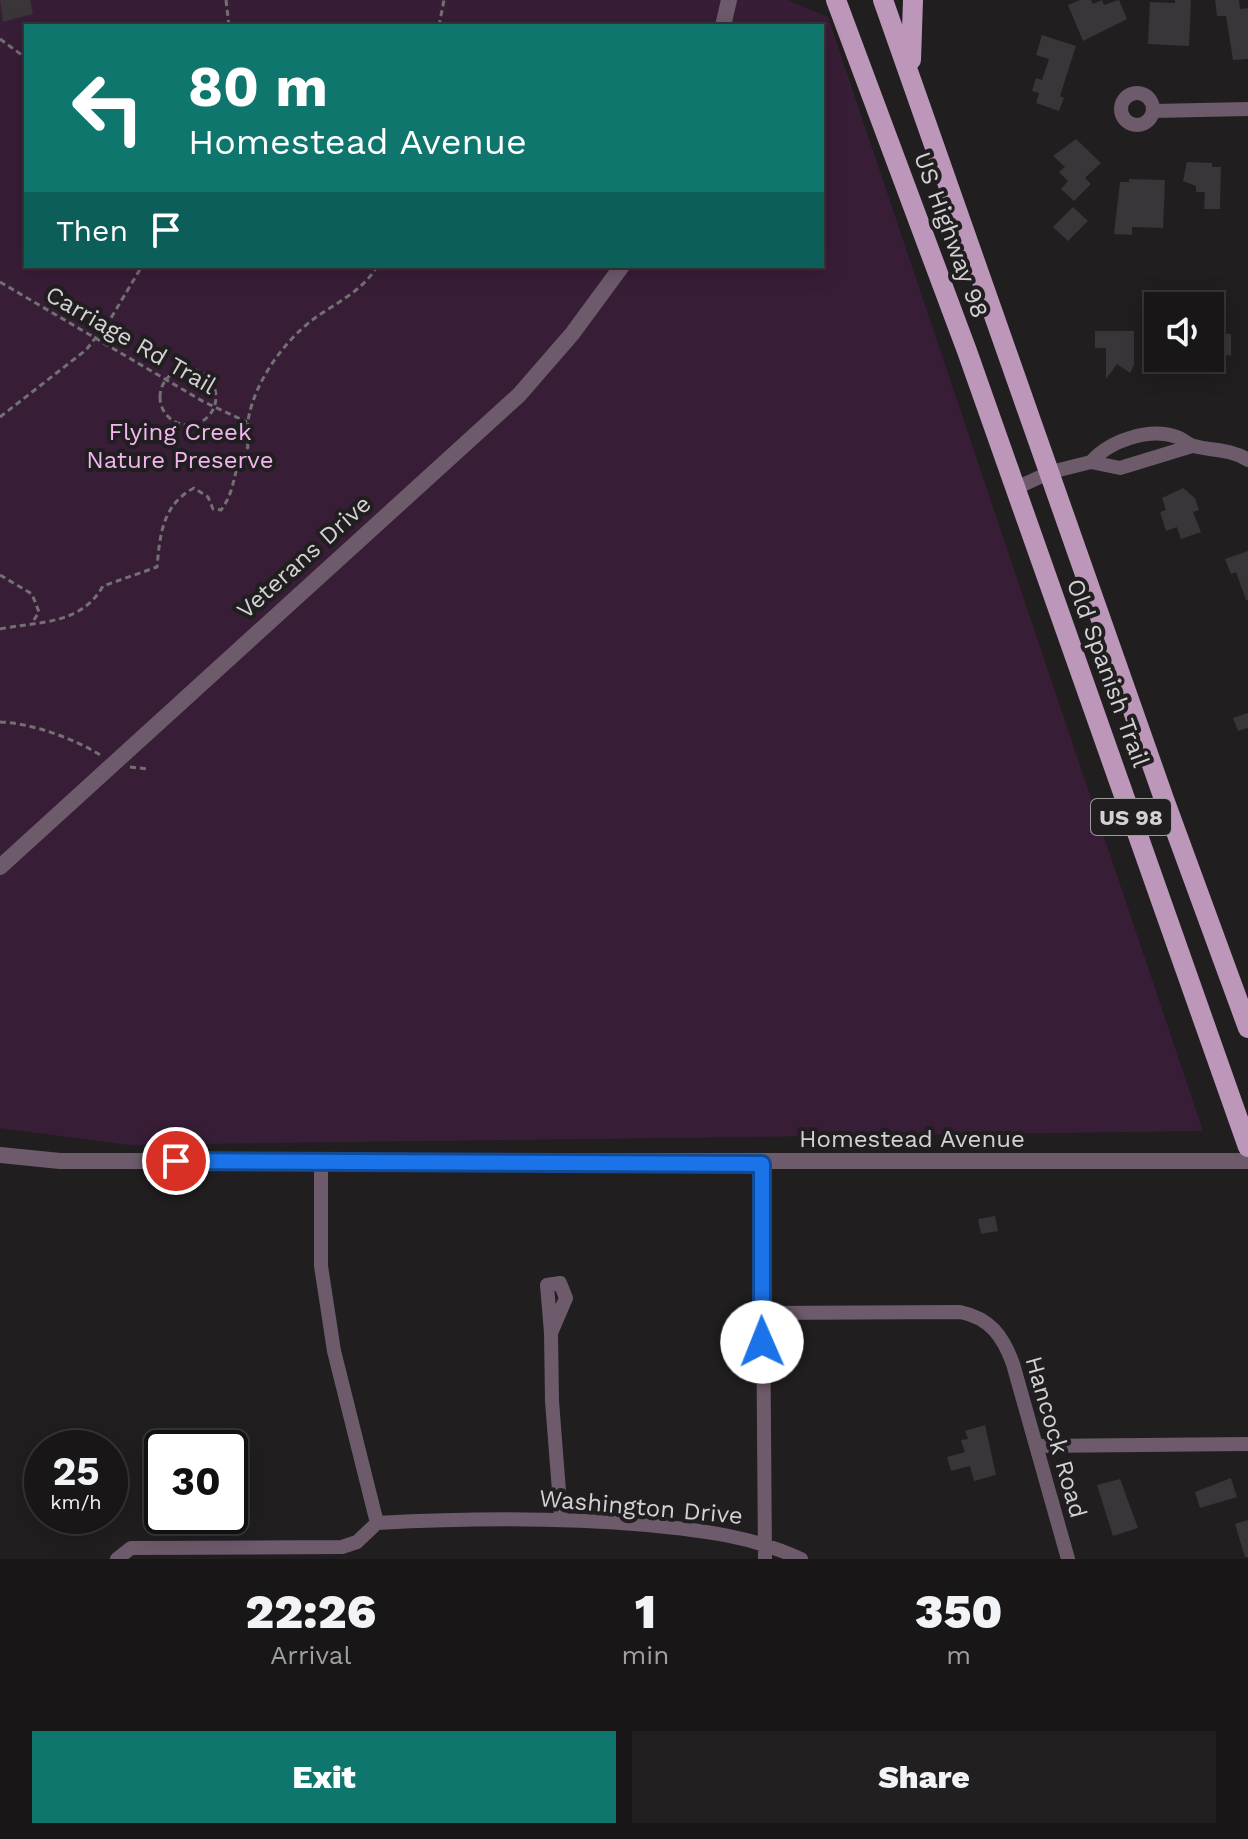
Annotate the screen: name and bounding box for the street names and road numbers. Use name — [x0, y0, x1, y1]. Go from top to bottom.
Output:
street label: US Highway 98 — [908, 148, 994, 322]
street label: Carriage Rd Trail — [41, 280, 222, 400]
street label: Veterans Drive — [231, 490, 377, 624]
street label: Old Spanish Trail — [1061, 575, 1155, 772]
road number: US 98 — [1091, 799, 1171, 835]
street label: Homestead Avenue — [799, 1125, 1025, 1153]
street label: Hancock Road — [1020, 1353, 1092, 1521]
street label: Washington Drive — [538, 1484, 744, 1530]

